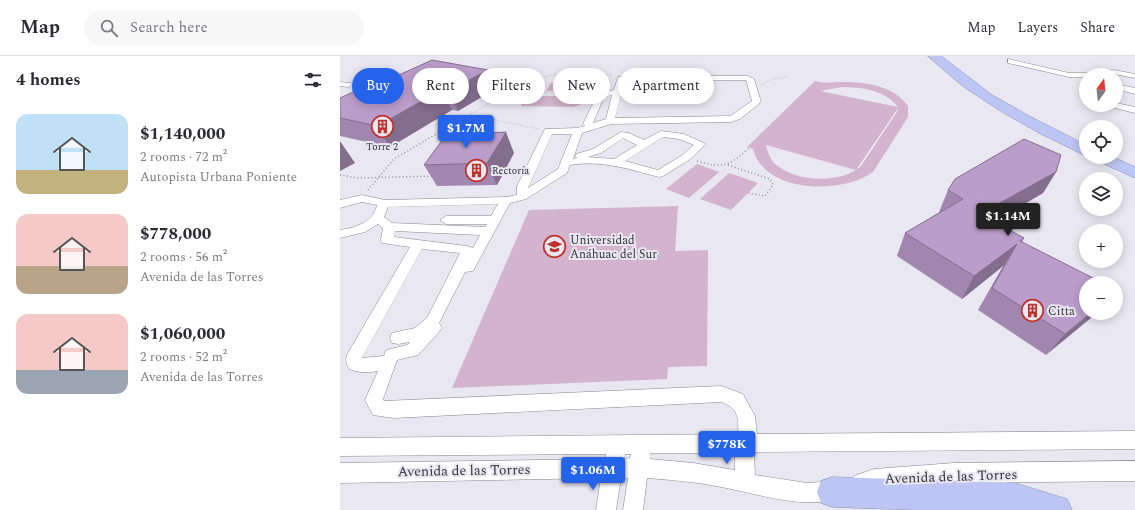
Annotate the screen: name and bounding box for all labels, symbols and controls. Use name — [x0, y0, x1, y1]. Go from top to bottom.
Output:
search box — [84, 10, 364, 46]
text: Map — [20, 13, 60, 42]
text: Search here — [130, 16, 208, 39]
icon: search — [98, 17, 120, 39]
text: Map — [967, 17, 996, 38]
text: Layers — [1018, 17, 1058, 38]
text: Share — [1080, 17, 1115, 38]
text: 4 homes — [16, 67, 81, 93]
chip: Buy — [352, 68, 404, 104]
chip: Rent — [412, 68, 469, 104]
chip: Filters — [477, 68, 545, 104]
chip: New — [553, 68, 610, 104]
chip: Apartment — [618, 68, 714, 104]
north arrow — [1079, 68, 1123, 112]
map controls — [1079, 68, 1123, 320]
icon: filters — [302, 69, 324, 91]
building icon: Torre 2 — [369, 113, 395, 139]
pin: $1.7M — [438, 115, 494, 149]
text: $1.7M — [447, 118, 485, 138]
button: locate — [1079, 120, 1123, 164]
text: $1,140,000 — [140, 121, 225, 147]
icon: home — [48, 130, 96, 178]
place label: Torre 2 — [366, 139, 398, 155]
text: 2 rooms · 72 m² — [140, 147, 227, 167]
building icon: Rectoría — [463, 157, 489, 183]
place label: Rectoría — [492, 163, 529, 179]
text: Autopista Urbana Poniente — [140, 167, 297, 187]
button: layers — [1079, 172, 1123, 216]
pin: $1.14M — [975, 203, 1041, 237]
text: $1.14M — [985, 206, 1031, 226]
text: $778,000 — [140, 221, 211, 247]
button: + — [1079, 224, 1123, 268]
icon: home — [48, 230, 96, 278]
place label: Universidad Anáhuac del Sur — [570, 231, 657, 264]
school or university icon: Universidad Anáhuac del Sur — [541, 234, 567, 260]
text: 2 rooms · 56 m² — [140, 247, 227, 267]
text: Avenida de las Torres — [140, 267, 263, 287]
button: − — [1079, 276, 1123, 320]
building icon: Citta — [1020, 298, 1046, 324]
place label: Citta — [1048, 302, 1075, 321]
text: $1,060,000 — [140, 321, 225, 347]
icon: home — [48, 330, 96, 378]
text: 2 rooms · 52 m² — [140, 347, 227, 367]
text: Avenida de las Torres — [140, 367, 263, 387]
pin: $778K — [699, 431, 755, 465]
text: $778K — [707, 434, 747, 454]
pin: $1.06M — [560, 457, 626, 491]
street label: Avenida de las Torres — [397, 459, 531, 482]
text: $1.06M — [570, 460, 616, 480]
street label: Avenida de las Torres — [884, 464, 1018, 489]

